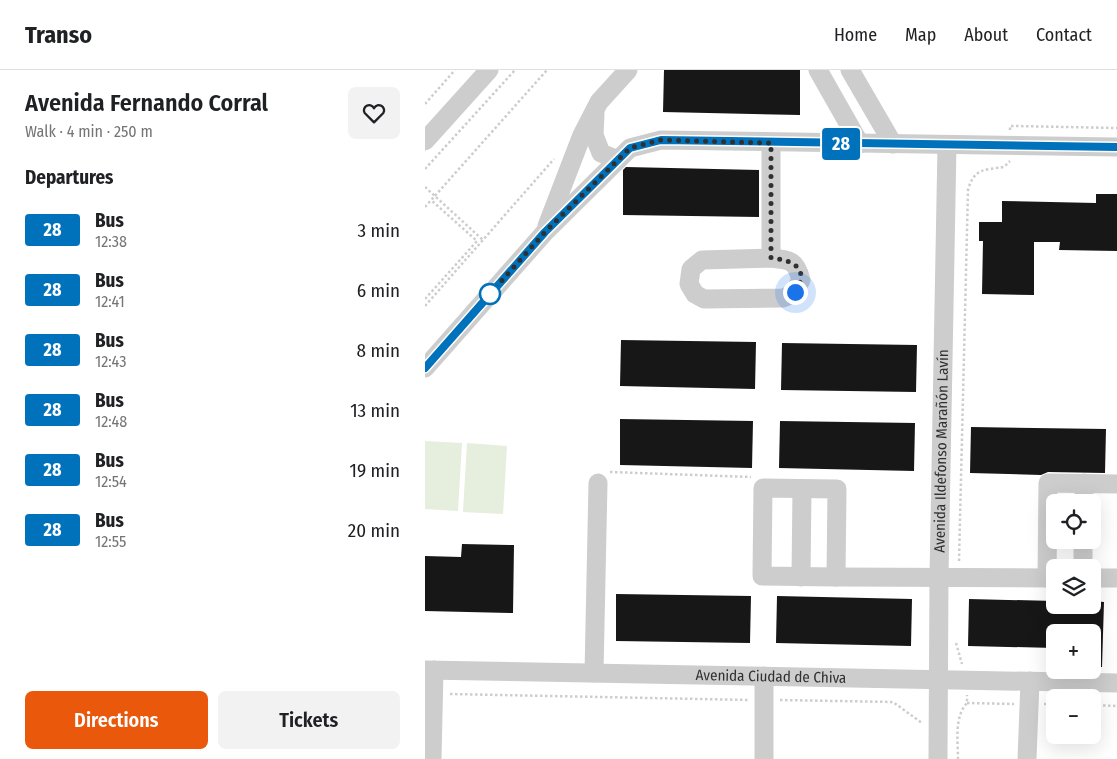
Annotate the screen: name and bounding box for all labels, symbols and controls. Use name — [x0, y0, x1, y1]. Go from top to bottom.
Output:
text: Transo — [25, 21, 92, 49]
text: Home — [834, 24, 877, 46]
text: Map — [905, 24, 936, 46]
text: About — [964, 24, 1008, 46]
text: Contact — [1036, 24, 1092, 46]
button: heart — [348, 87, 400, 139]
text: Avenida Fernando Corral — [25, 89, 268, 117]
text: Walk · 4 min · 250 m — [25, 122, 153, 141]
line badge: 28 — [819, 128, 863, 160]
text: 28 — [832, 133, 850, 155]
text: Departures — [25, 166, 113, 189]
text: Bus — [95, 209, 124, 232]
text: 28 — [44, 219, 61, 241]
text: 3 min — [358, 219, 400, 242]
text: 12:38 — [95, 232, 127, 251]
text: Bus — [95, 269, 124, 292]
text: 28 — [44, 279, 61, 301]
text: 6 min — [357, 279, 400, 302]
your location — [783, 280, 808, 305]
unlabelled marker — [479, 283, 501, 305]
text: 12:41 — [95, 292, 125, 311]
text: Bus — [95, 329, 124, 352]
text: 28 — [44, 339, 61, 361]
text: 8 min — [357, 339, 400, 362]
street label: Avenida Ildefonso Marañón Lavín — [930, 349, 952, 553]
text: 12:43 — [95, 352, 126, 371]
text: Bus — [95, 389, 124, 412]
text: 28 — [44, 399, 61, 421]
text: 13 min — [350, 399, 400, 422]
text: 12:48 — [95, 412, 127, 431]
text: Bus — [95, 449, 124, 472]
text: 28 — [44, 459, 61, 481]
text: 19 min — [349, 459, 400, 482]
text: 12:54 — [95, 472, 127, 491]
map controls — [1046, 494, 1101, 744]
button: locate — [1046, 494, 1101, 549]
text: Bus — [95, 509, 124, 532]
text: 28 — [44, 519, 61, 541]
text: 20 min — [348, 519, 400, 542]
text: 12:55 — [95, 532, 126, 551]
button: layers — [1046, 559, 1101, 614]
button: + — [1046, 624, 1101, 679]
street label: Avenida Ciudad de Chiva — [695, 666, 847, 687]
button: − — [1046, 689, 1101, 744]
button: Directions — [25, 691, 208, 749]
button: Tickets — [218, 691, 400, 749]

